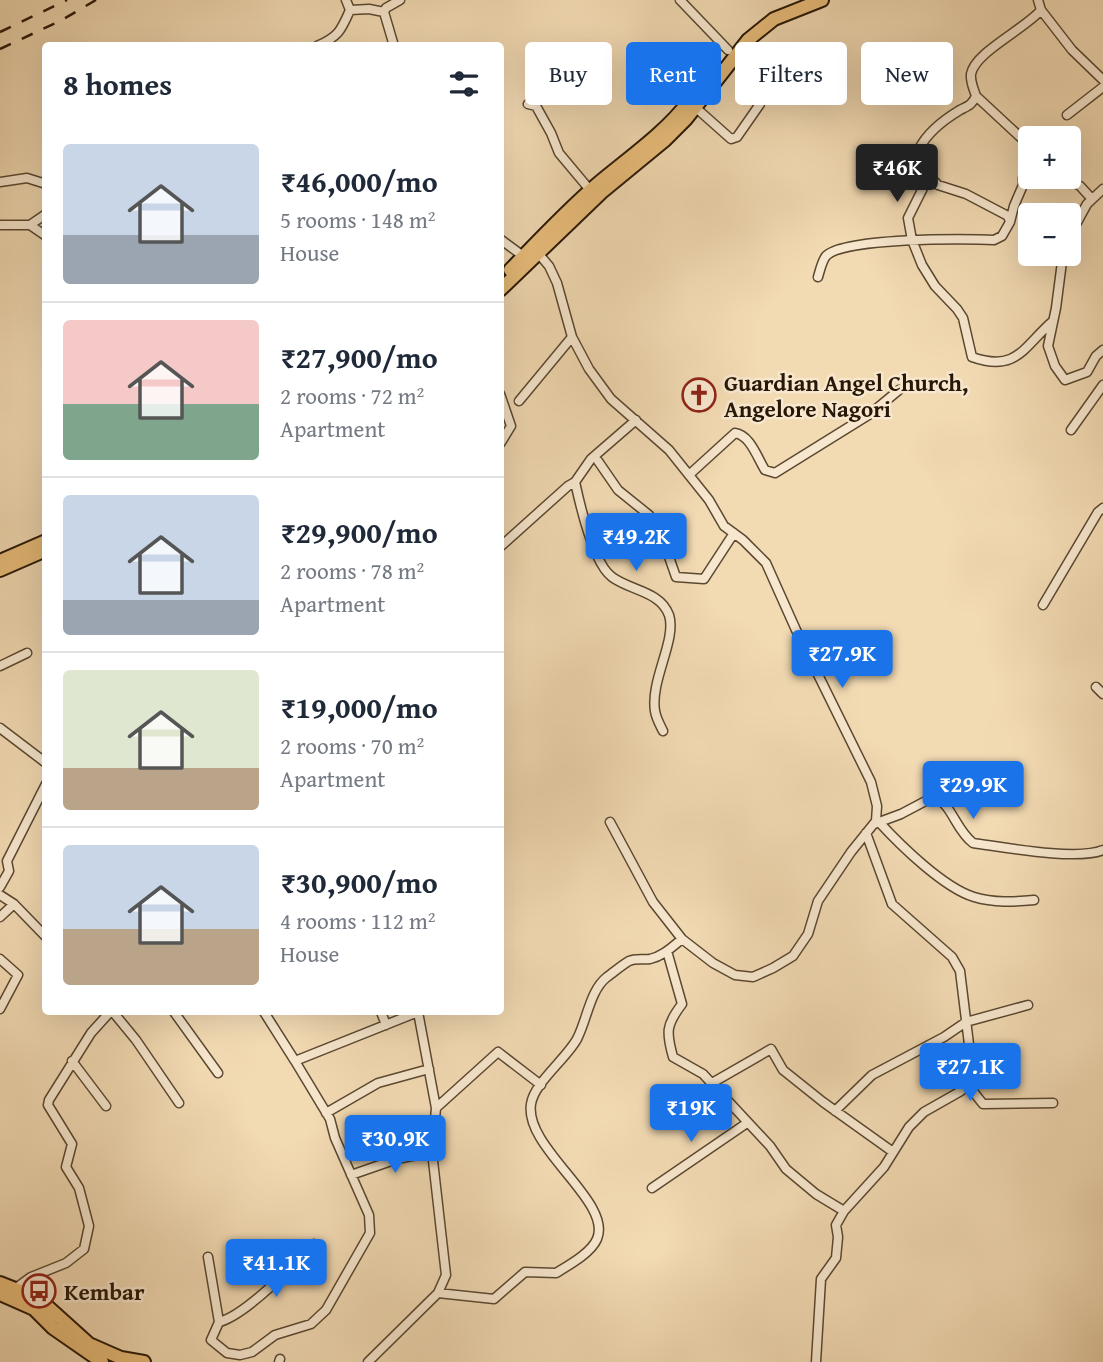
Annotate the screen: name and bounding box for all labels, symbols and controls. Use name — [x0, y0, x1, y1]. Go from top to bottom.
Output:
chip: Buy — [525, 42, 612, 105]
chip: Rent — [626, 42, 721, 105]
chip: Filters — [735, 42, 847, 105]
chip: New — [861, 42, 953, 105]
text: 8 homes — [63, 62, 172, 106]
icon: filters — [445, 65, 483, 103]
map controls — [1018, 126, 1081, 266]
button: + — [1018, 126, 1081, 189]
pin: ₹46K — [856, 144, 938, 204]
text: ₹46K — [872, 150, 922, 183]
text: ₹46,000/mo — [280, 159, 438, 203]
icon: home — [119, 172, 203, 256]
text: 5 rooms · 148 m² — [280, 203, 435, 236]
button: − — [1018, 203, 1081, 266]
text: House — [280, 236, 339, 269]
text: ₹27,900/mo — [280, 335, 438, 379]
icon: home — [119, 348, 203, 432]
place label: Guardian Angel Church, Angelore Nagori — [724, 366, 968, 425]
church icon: Guardian Angel Church, Angelore Nagori — [680, 376, 718, 414]
text: 2 rooms · 72 m² — [280, 379, 424, 412]
text: Apartment — [280, 412, 385, 445]
text: ₹29,900/mo — [280, 510, 438, 554]
pin: ₹49.2K — [579, 514, 693, 573]
text: ₹49.2K — [602, 519, 670, 552]
icon: home — [119, 523, 203, 607]
text: 2 rooms · 78 m² — [280, 554, 424, 587]
text: Apartment — [280, 587, 385, 620]
pin: ₹27.9K — [785, 630, 899, 690]
text: ₹27.9K — [808, 636, 876, 669]
text: ₹19,000/mo — [280, 685, 438, 729]
icon: home — [119, 698, 203, 782]
text: 2 rooms · 70 m² — [280, 729, 424, 762]
text: Apartment — [280, 762, 385, 795]
pin: ₹29.9K — [916, 762, 1030, 821]
text: ₹29.9K — [939, 767, 1007, 800]
text: ₹30,900/mo — [280, 860, 438, 904]
icon: home — [119, 873, 203, 957]
text: 4 rooms · 112 m² — [280, 904, 435, 937]
text: House — [280, 937, 339, 970]
pin: ₹27.1K — [913, 1044, 1027, 1103]
text: ₹27.1K — [936, 1049, 1004, 1082]
pin: ₹19K — [650, 1084, 732, 1144]
text: ₹19K — [666, 1090, 716, 1123]
pin: ₹30.9K — [338, 1116, 452, 1175]
text: ₹30.9K — [361, 1121, 429, 1154]
pin: ₹41.1K — [219, 1240, 333, 1299]
text: ₹41.1K — [242, 1245, 310, 1278]
bus stop icon: Kembar — [20, 1272, 58, 1310]
place label: Kembar — [64, 1275, 145, 1308]

